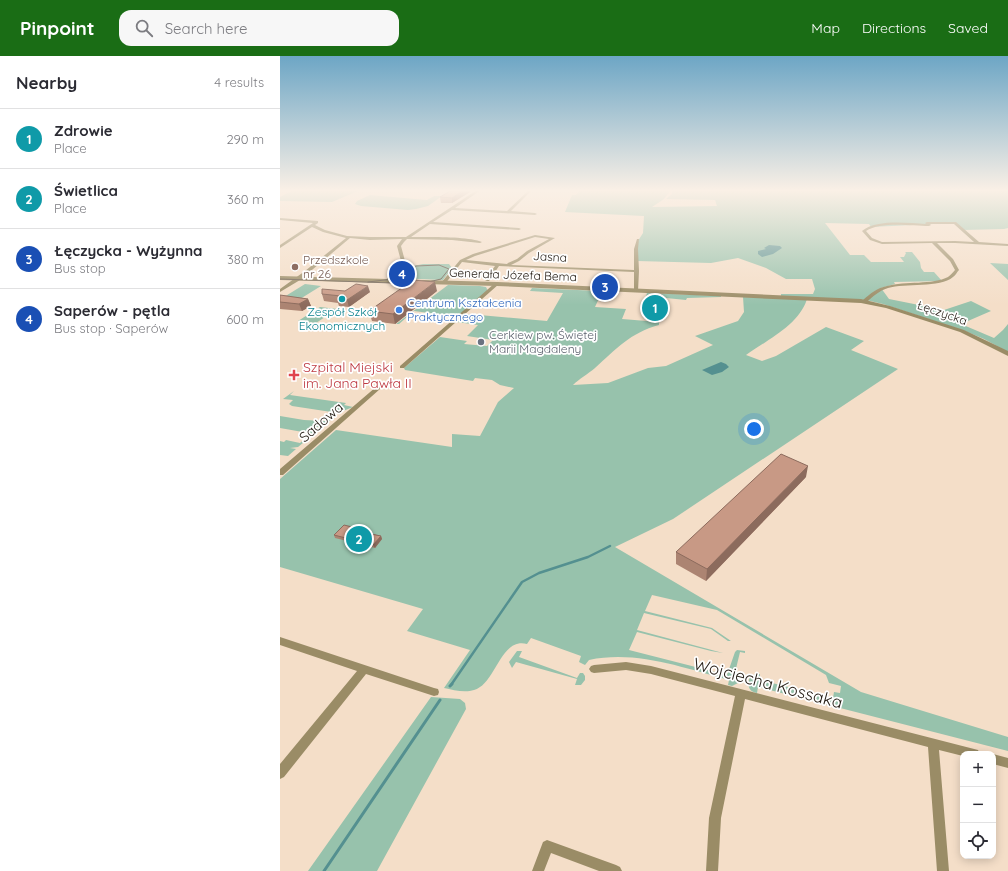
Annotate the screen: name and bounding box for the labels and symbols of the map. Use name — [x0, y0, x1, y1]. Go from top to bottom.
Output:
street label: Jasna — [533, 248, 567, 265]
place label: Przedszkole nr 26 — [303, 252, 369, 281]
pin: 4 — [389, 259, 415, 289]
marker: Przedszkole nr 26 — [290, 262, 300, 272]
street label: Generała Józefa Bema — [449, 265, 577, 284]
pin: 3 — [592, 272, 618, 302]
pin: 1 — [642, 293, 668, 323]
marker: Zespół Szkół Ekonomicznych — [337, 294, 347, 304]
place label: Centrum Kształcenia Praktycznego — [407, 295, 522, 324]
street label: Łęczycka — [915, 297, 969, 328]
place label: Zespół Szkół Ekonomicznych — [299, 304, 385, 333]
marker: Centrum Kształcenia Praktycznego — [394, 305, 404, 315]
place label: Cerkiew pw. Świętej Marii Magdaleny — [489, 327, 597, 356]
marker: Cerkiew pw. Świętej Marii Magdaleny — [476, 337, 486, 347]
place label: Szpital Miejski im. Jana Pawła II — [303, 358, 412, 392]
marker: Szpital Miejski im. Jana Pawła II — [288, 369, 300, 381]
street label: Sadowa — [295, 398, 347, 446]
your location — [744, 419, 764, 439]
pin: 2 — [346, 524, 372, 554]
street label: Wojciecha Kossaka — [691, 653, 845, 713]

